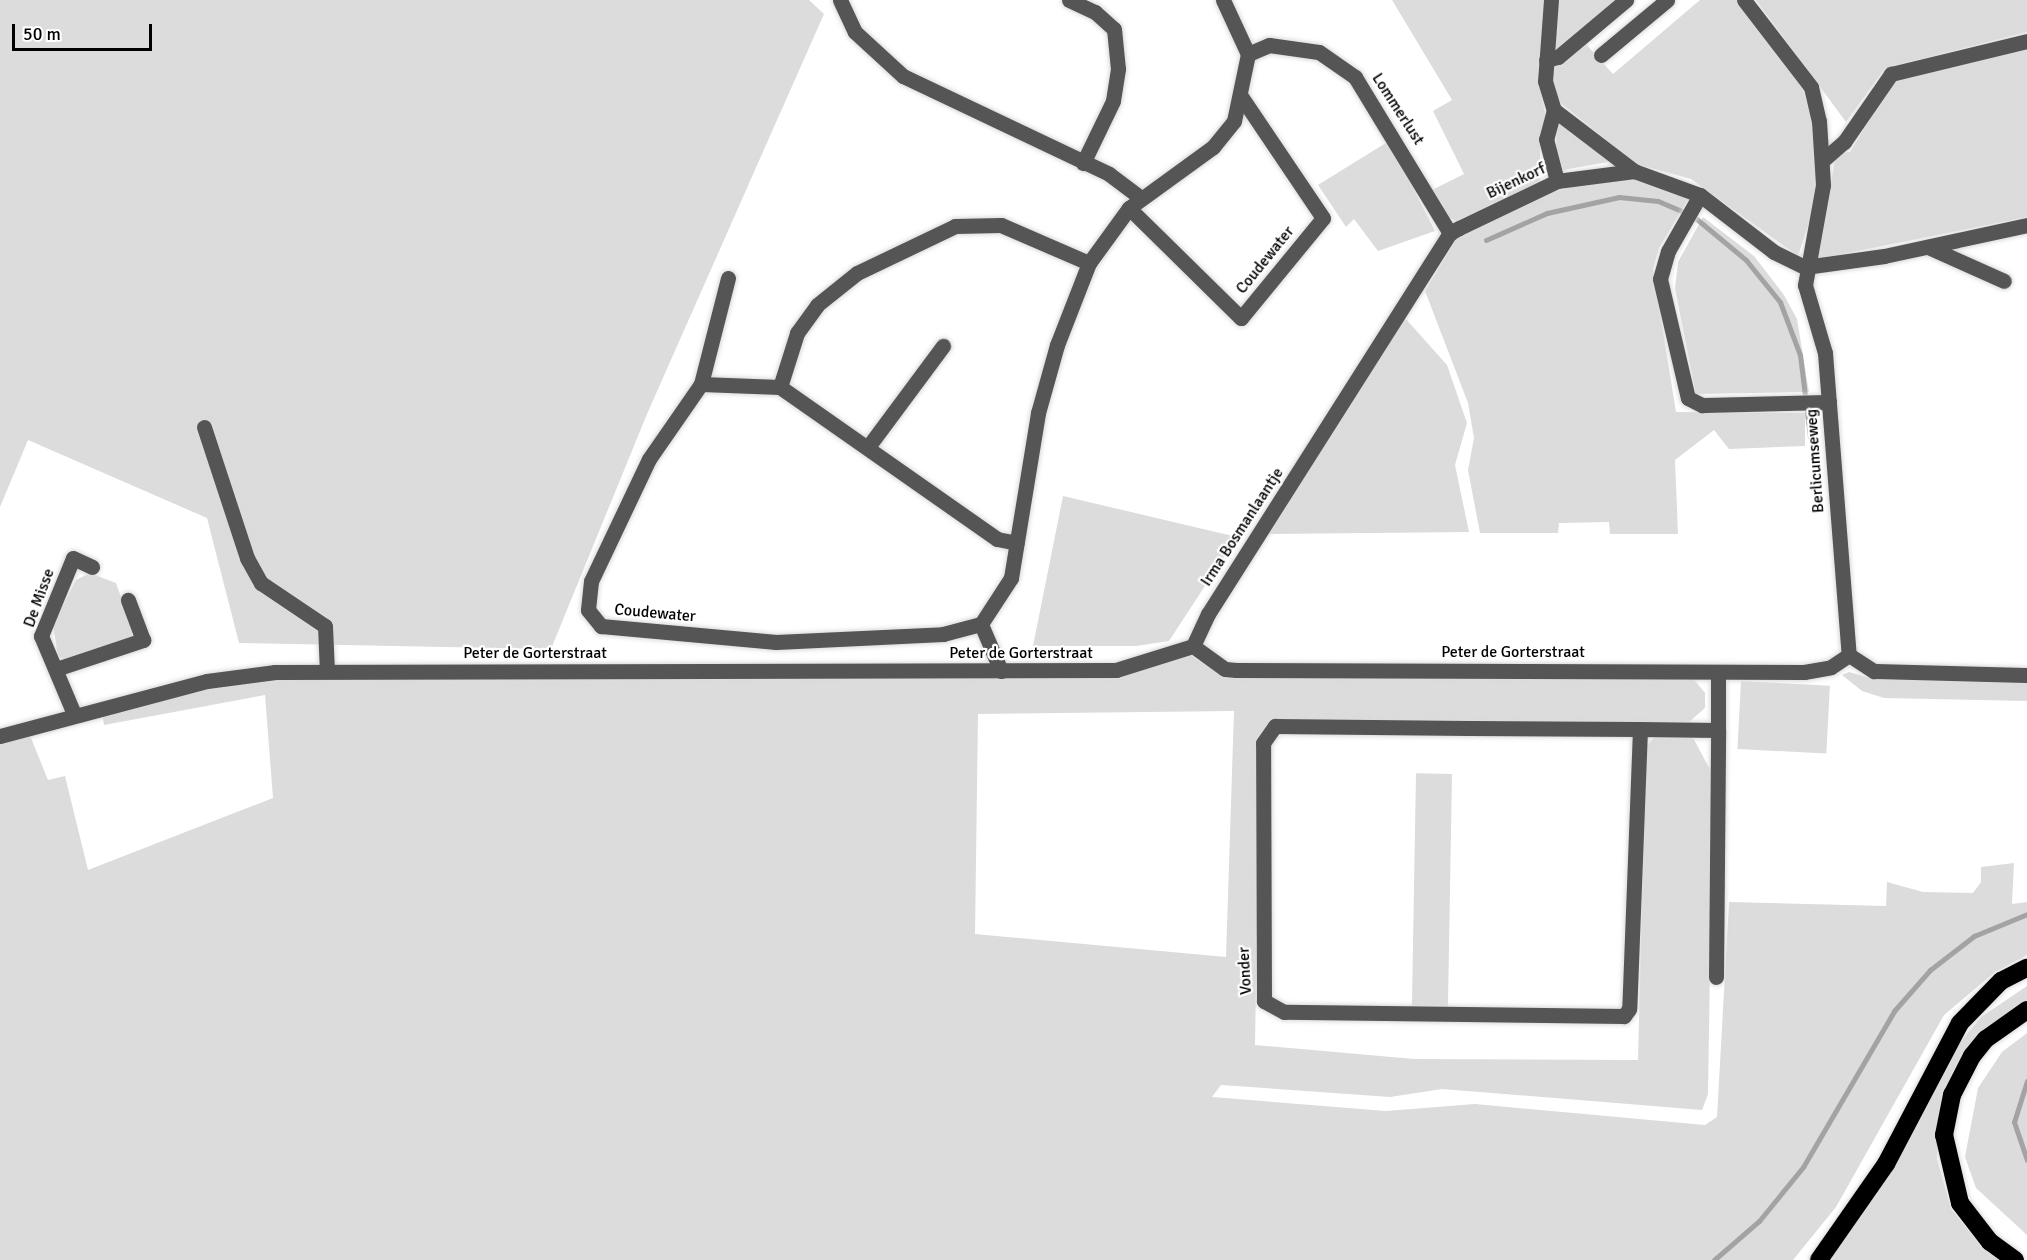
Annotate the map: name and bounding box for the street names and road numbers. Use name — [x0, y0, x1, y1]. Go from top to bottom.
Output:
street label: Lommerlust — [1368, 70, 1428, 148]
street label: Bijenkorf — [1483, 159, 1549, 203]
street label: Coudewater — [1232, 222, 1298, 298]
street label: Berlicumseweg — [1802, 408, 1828, 514]
street label: Irma Bosmanlaantje — [1197, 464, 1287, 590]
street label: De Misse — [20, 566, 58, 630]
street label: Coudewater — [614, 600, 696, 626]
street label: Peter de Gorterstraat — [1441, 642, 1585, 662]
street label: Peter de Gorterstraat — [463, 643, 607, 663]
street label: Peter de Gorterstraat — [949, 643, 1093, 663]
street label: Vonder — [1234, 947, 1256, 995]

